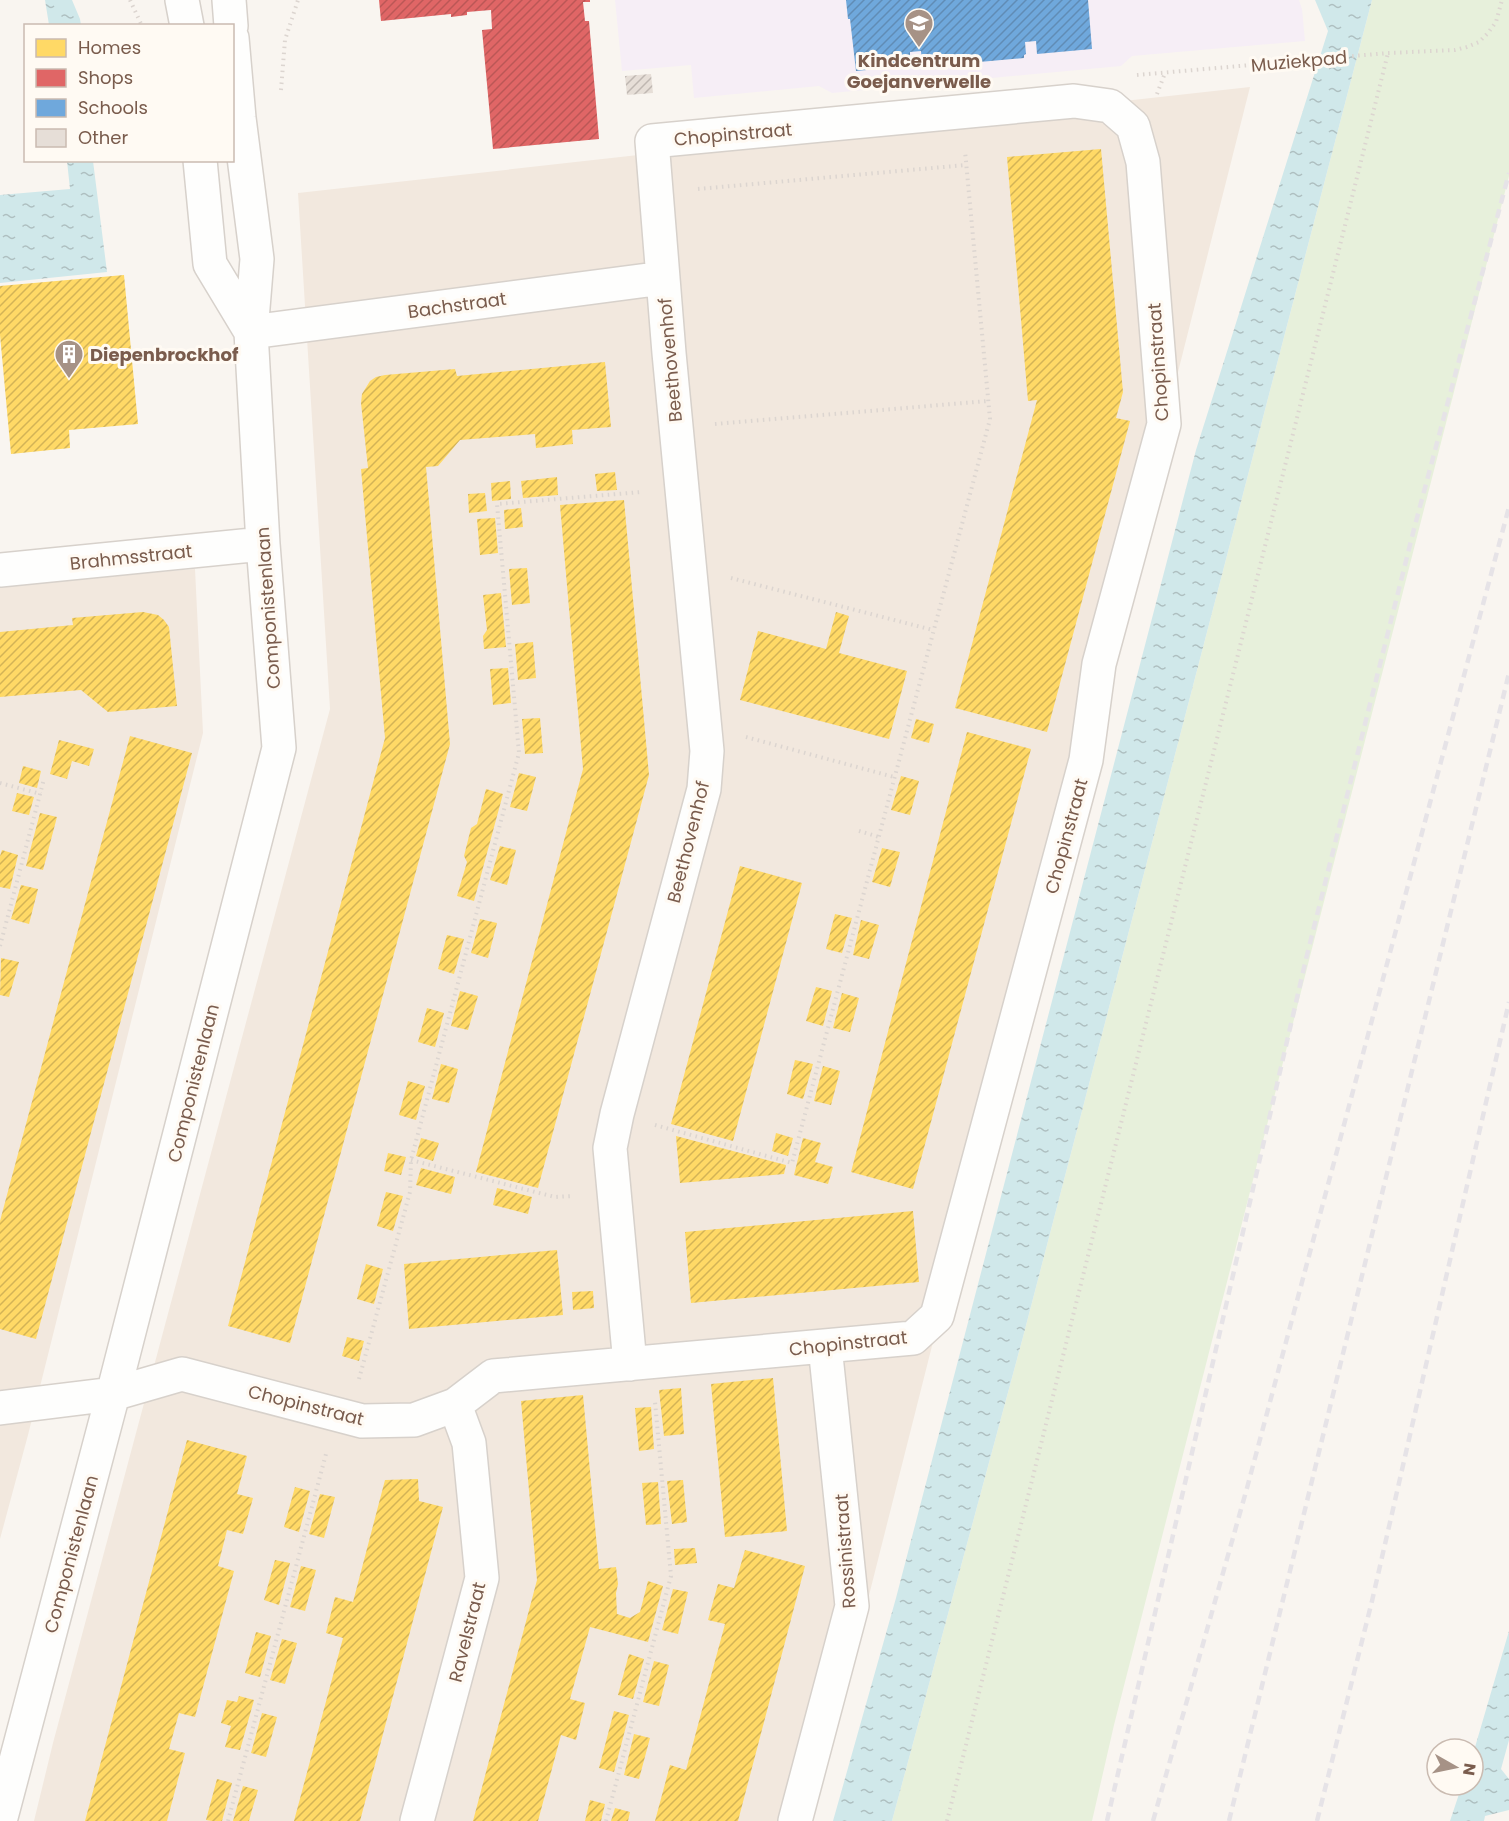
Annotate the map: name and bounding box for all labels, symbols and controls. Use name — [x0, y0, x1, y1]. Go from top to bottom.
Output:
school or university icon: Kindcentrum Goejanverwelle — [903, 7, 935, 49]
legend — [24, 24, 234, 162]
text: Homes — [78, 35, 141, 60]
street label: Muziekpad — [1250, 44, 1348, 78]
place label: Kindcentrum Goejanverwelle — [847, 48, 991, 94]
text: Shops — [78, 65, 133, 90]
text: Schools — [78, 95, 148, 120]
street label: Chopinstraat — [673, 116, 793, 152]
text: Other — [78, 125, 128, 150]
street label: Bachstraat — [406, 286, 508, 324]
street label: Beethovenhof — [652, 297, 688, 423]
street label: Chopinstraat — [1141, 302, 1175, 422]
building icon: Diepenbrockhof — [53, 338, 85, 380]
place label: Diepenbrockhof — [90, 342, 239, 367]
street label: Componistenlaan — [250, 526, 286, 690]
street label: Brahmsstraat — [69, 538, 193, 576]
street label: Chopinstraat — [1039, 775, 1093, 897]
street label: Beethovenhof — [661, 778, 715, 906]
street label: Componistenlaan — [161, 1001, 225, 1165]
street label: Chopinstraat — [788, 1324, 908, 1362]
street label: Chopinstraat — [245, 1379, 367, 1431]
street label: Componistenlaan — [38, 1472, 104, 1636]
street label: Rossinistraat — [829, 1493, 861, 1609]
street label: Ravelstraat — [442, 1579, 492, 1685]
north arrow — [1425, 1737, 1485, 1797]
text: N — [1457, 1762, 1482, 1777]

